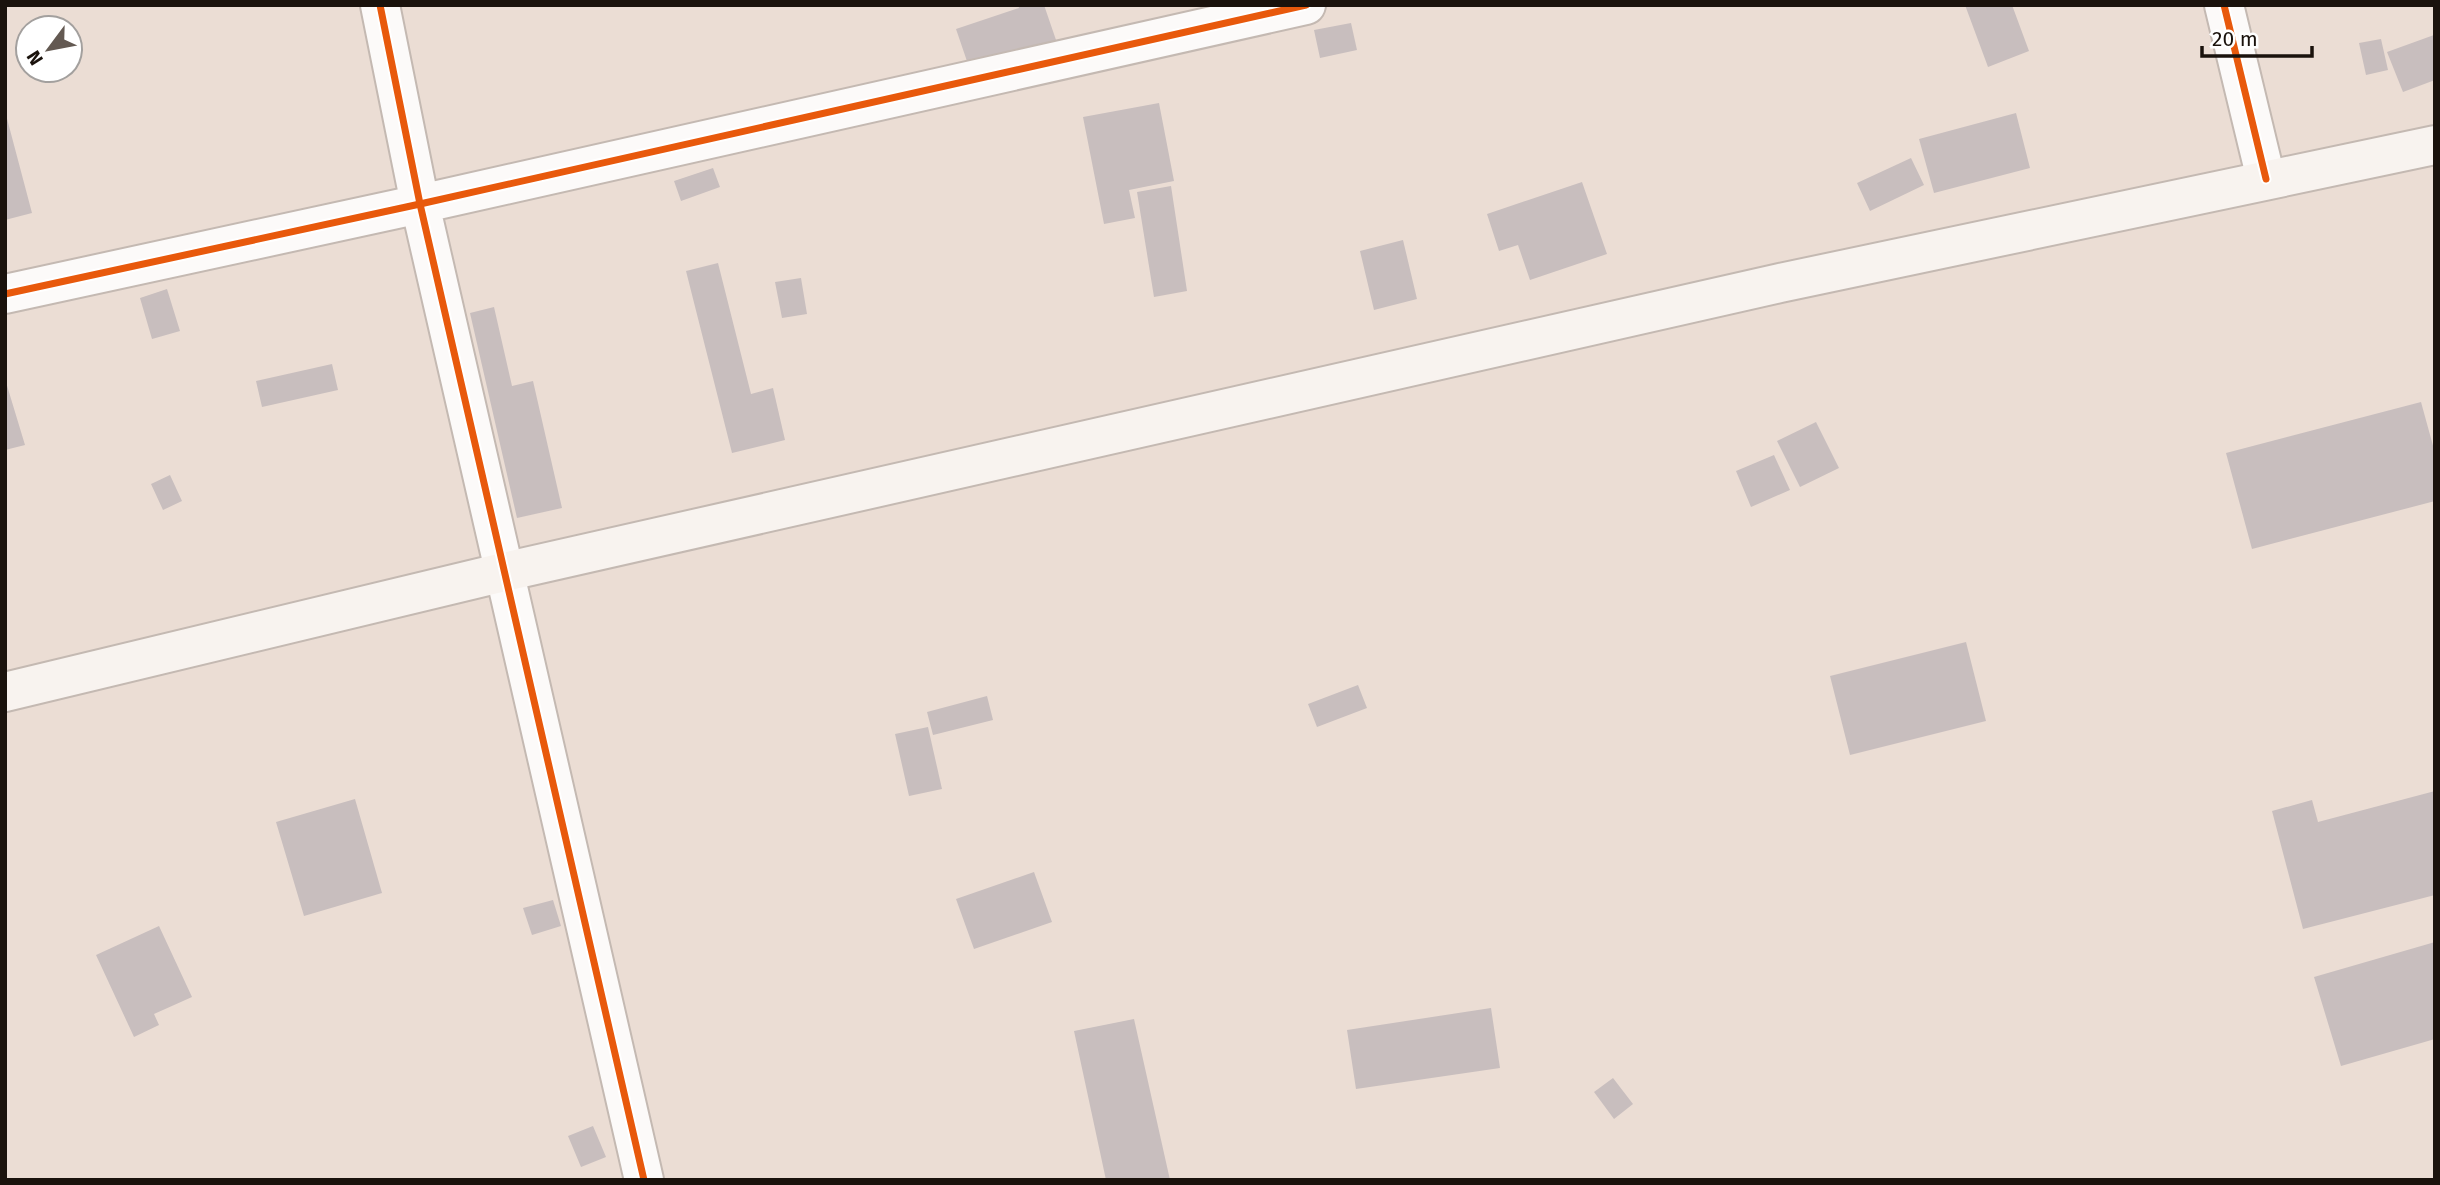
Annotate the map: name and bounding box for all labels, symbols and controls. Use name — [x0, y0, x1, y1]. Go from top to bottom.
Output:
north arrow — [14, 14, 84, 84]
scale bar — [2202, 14, 2312, 58]
text: 20 m — [2212, 26, 2258, 52]
text: N — [22, 46, 48, 69]

